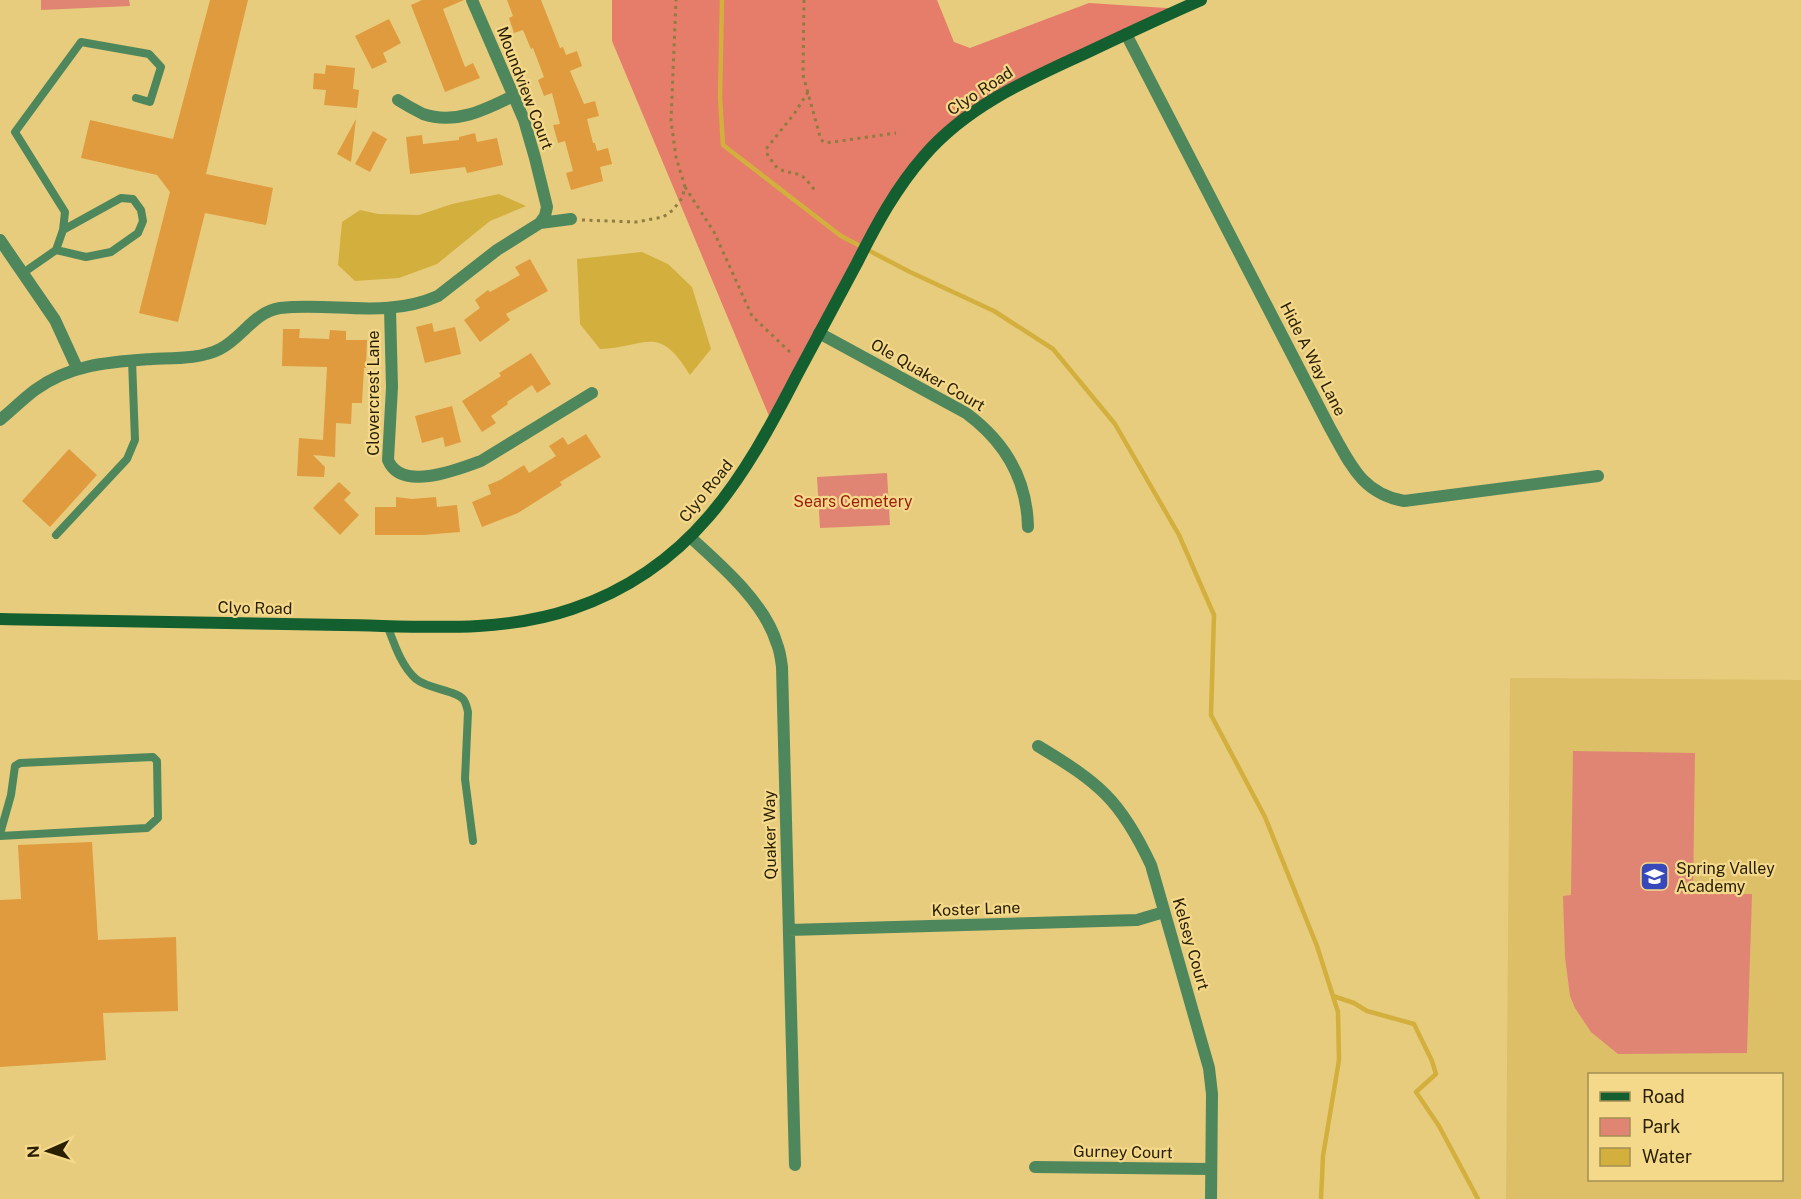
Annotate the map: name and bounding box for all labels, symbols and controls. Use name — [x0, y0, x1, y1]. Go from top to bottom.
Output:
street label: Moundview Court — [493, 24, 557, 152]
street label: Clyo Road — [944, 63, 1016, 119]
street label: Hide A Way Lane — [1276, 299, 1350, 419]
street label: Clovercrest Lane — [364, 330, 383, 456]
street label: Ole Quaker Court — [868, 335, 988, 415]
street label: Clyo Road — [675, 456, 737, 526]
park label: Sears Cemetery — [793, 492, 913, 511]
street label: Clyo Road — [218, 598, 292, 618]
street label: Quaker Way — [760, 790, 780, 880]
place label: Spring Valley Academy — [1676, 859, 1775, 896]
school or university icon: Spring Valley Academy — [1639, 861, 1671, 893]
street label: Kelsey Court — [1169, 896, 1213, 992]
street label: Koster Lane — [931, 898, 1021, 920]
legend — [1588, 1073, 1783, 1181]
text: Road — [1642, 1086, 1685, 1107]
text: Park — [1642, 1116, 1680, 1137]
north arrow — [18, 1121, 78, 1181]
street label: Gurney Court — [1073, 1142, 1173, 1162]
text: N — [24, 1145, 43, 1159]
text: Water — [1642, 1146, 1692, 1167]

